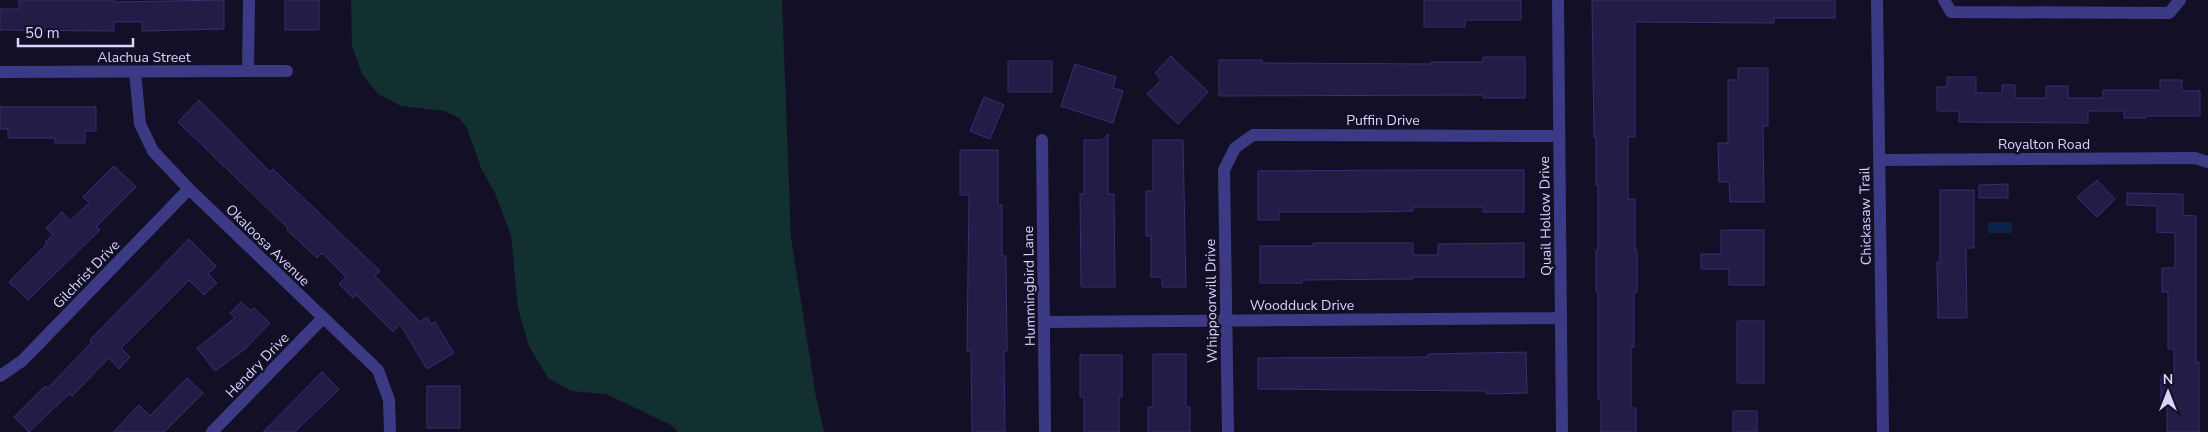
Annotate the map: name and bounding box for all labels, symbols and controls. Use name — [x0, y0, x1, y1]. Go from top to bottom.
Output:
scale bar — [18, 15, 132, 47]
text: 50 m — [25, 23, 60, 43]
street label: Alachua Street — [97, 48, 191, 67]
street label: Puffin Drive — [1346, 111, 1420, 130]
street label: Royalton Road — [1998, 135, 2090, 154]
street label: Quail Hollow Drive — [1535, 156, 1556, 276]
street label: Chickasaw Trail — [1855, 166, 1876, 265]
street label: Okaloosa Avenue — [221, 200, 314, 290]
street label: Hummingbird Lane — [1019, 226, 1040, 346]
street label: Gilchrist Drive — [49, 236, 124, 313]
street label: Whippoorwill Drive — [1201, 239, 1222, 363]
street label: Woodduck Drive — [1250, 296, 1354, 315]
street label: Hendry Drive — [221, 329, 293, 402]
north arrow — [2143, 367, 2193, 417]
text: N — [2163, 370, 2173, 389]

